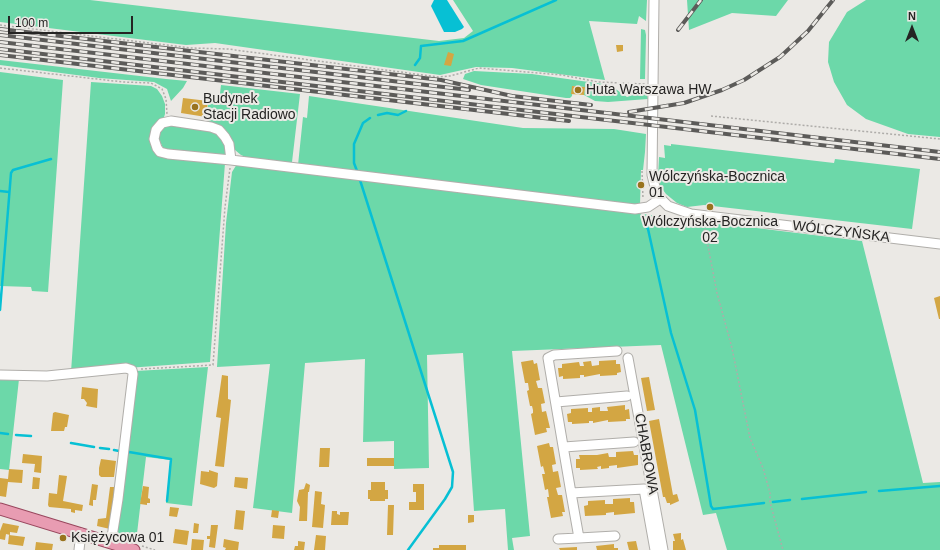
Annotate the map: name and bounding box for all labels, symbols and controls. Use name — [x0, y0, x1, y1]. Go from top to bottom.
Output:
scale bar — [10, 8, 135, 34]
north arrow — [892, 8, 932, 48]
text: N — [908, 10, 916, 22]
text: 100 m — [15, 16, 48, 30]
place label: Huta Warszawa HW — [586, 82, 712, 98]
marker: Huta Warszawa HW — [573, 85, 583, 95]
place label: Budynek Stacji Radiowo — [203, 91, 296, 124]
marker: Budynek Stacji Radiowo — [190, 102, 200, 112]
place label: Wólczyńska-Bocznica 01 — [649, 169, 785, 202]
marker: Wólczyńska-Bocznica 01 — [636, 180, 646, 190]
marker: Wólczyńska-Bocznica 02 — [705, 202, 715, 212]
place label: Wólczyńska-Bocznica 02 — [642, 214, 778, 246]
street label: WÓLCZYŃSKA — [791, 218, 891, 246]
street label: CHABROWA — [631, 412, 661, 496]
place label: Księżycowa 01 — [71, 530, 164, 546]
marker: Księżycowa 01 — [58, 533, 68, 543]

